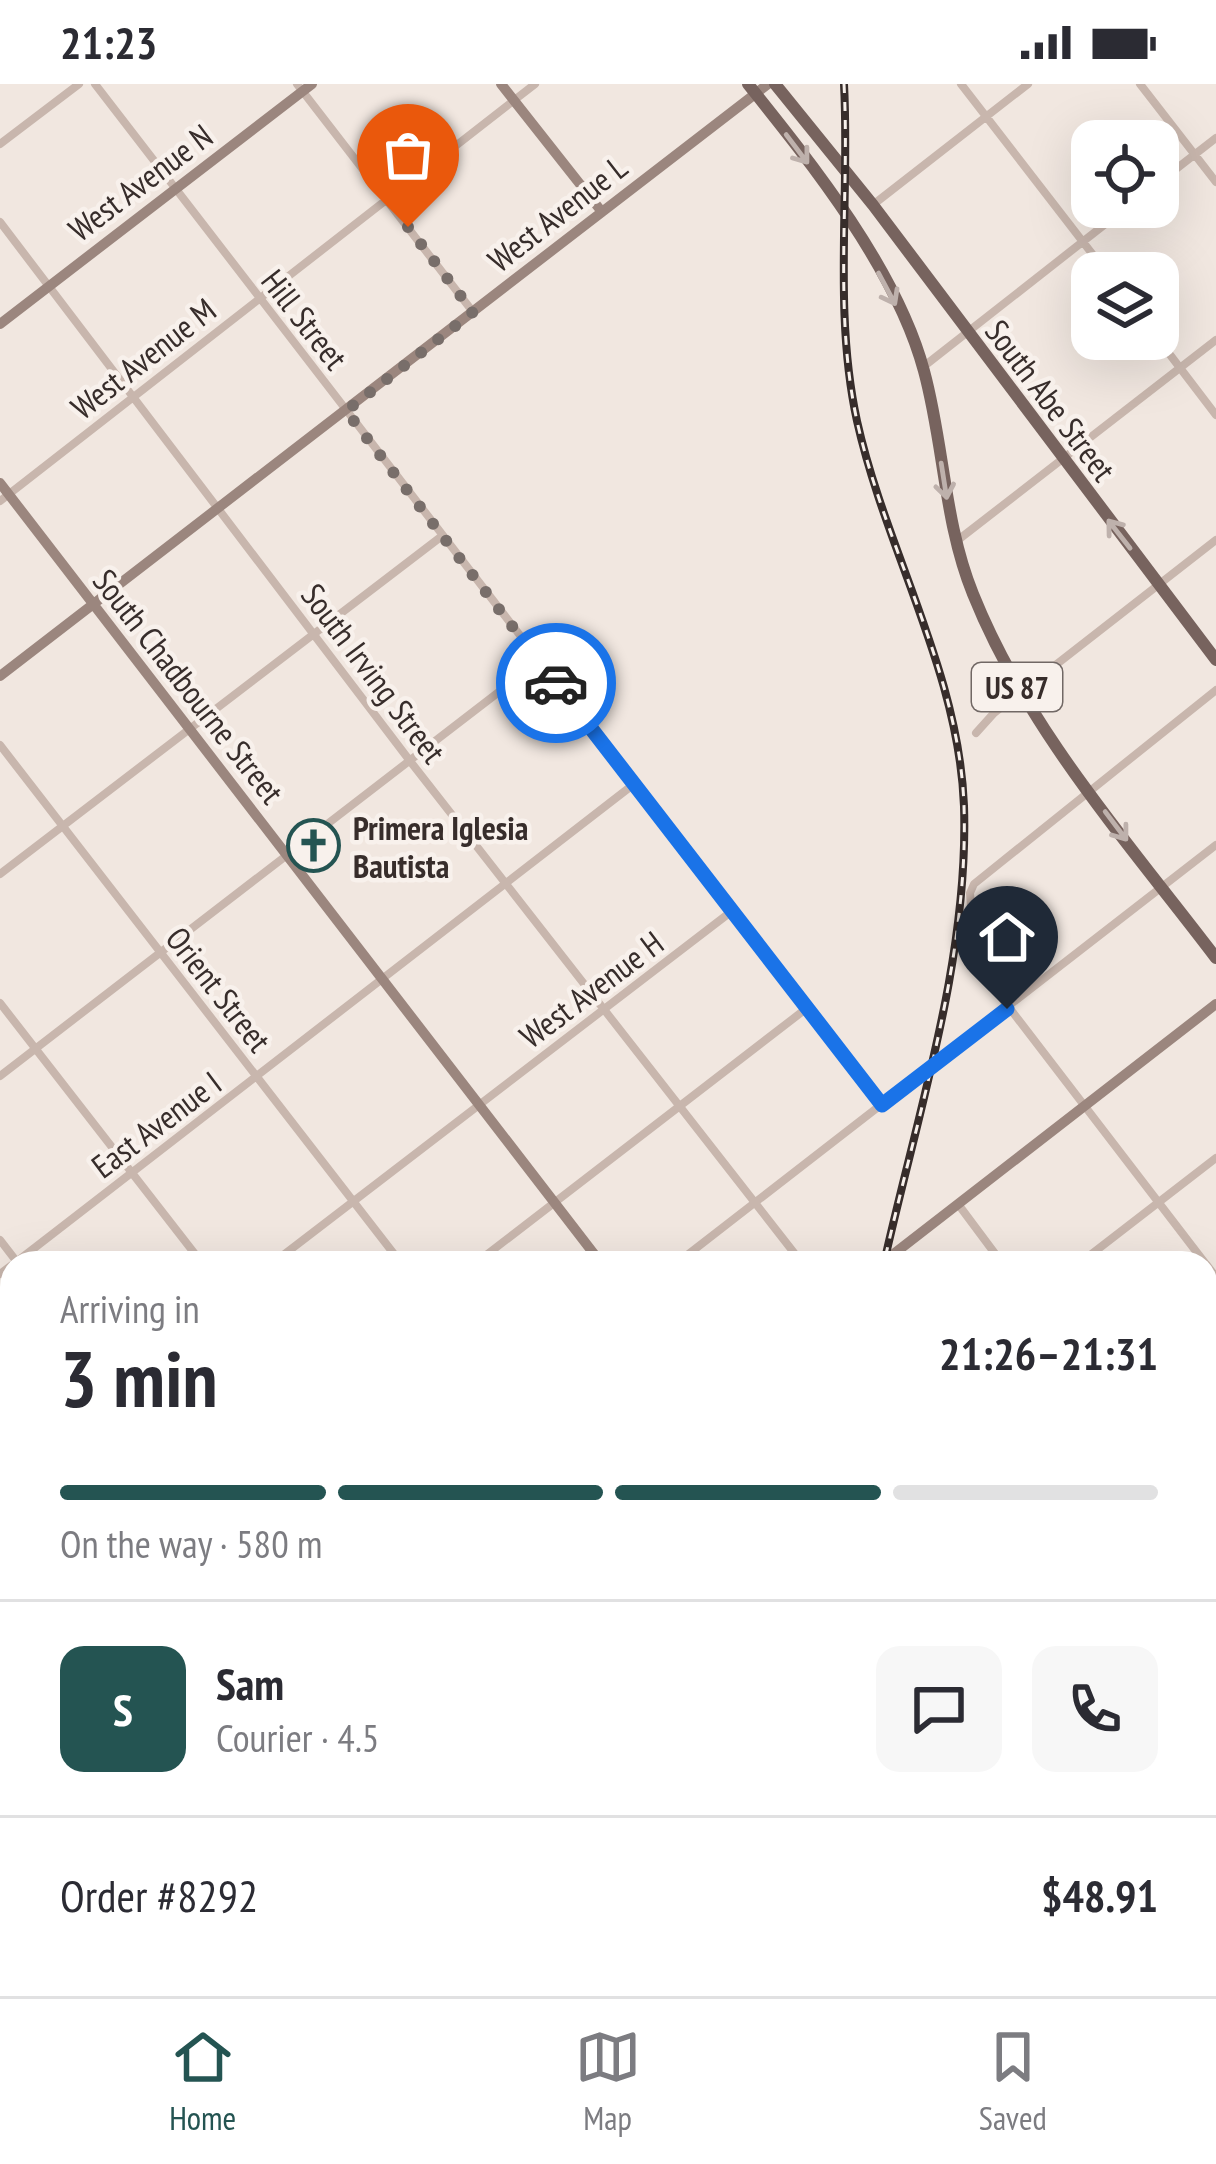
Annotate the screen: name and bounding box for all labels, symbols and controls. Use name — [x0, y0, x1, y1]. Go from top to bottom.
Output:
text: 21:23 — [60, 13, 157, 71]
pin — [357, 104, 459, 227]
street label: West Avenue N — [60, 114, 220, 250]
map controls — [1071, 120, 1179, 360]
button: locate — [1071, 120, 1179, 228]
icon: bag — [375, 122, 441, 188]
one-way arrow — [784, 132, 810, 164]
street label: West Avenue L — [479, 145, 636, 281]
button: layers — [1071, 252, 1179, 360]
street label: Hill Street — [252, 260, 358, 378]
one-way arrow — [876, 271, 899, 306]
street label: West Avenue M — [62, 288, 224, 428]
street label: South Abe Street — [976, 311, 1126, 489]
one-way arrow — [934, 461, 957, 500]
one-way arrow — [1106, 518, 1133, 550]
street label: South Chadbourne Street — [84, 560, 294, 812]
street label: South Irving Street — [292, 575, 456, 771]
courier — [496, 623, 616, 743]
icon: car — [523, 650, 589, 716]
road number: US 87 — [972, 663, 1062, 711]
place label: Primera Iglesia Bautista — [353, 806, 528, 887]
one-way arrow — [1102, 809, 1128, 842]
church icon: Primera Iglesia Bautista — [286, 818, 342, 874]
pin — [956, 886, 1058, 1009]
icon: home — [974, 904, 1040, 970]
street label: Orient Street — [157, 918, 281, 1060]
street label: West Avenue H — [511, 921, 671, 1057]
street label: East Avenue I — [82, 1061, 230, 1187]
text: Arriving in — [60, 1283, 200, 1334]
text: 21:26–21:31 — [939, 1324, 1158, 1382]
text: 3 min — [60, 1328, 218, 1429]
text: On the way · 580 m — [60, 1518, 322, 1569]
button: chat — [876, 1646, 1002, 1772]
button: phone — [1032, 1646, 1158, 1772]
text: Sam — [216, 1654, 284, 1712]
text: S — [113, 1680, 133, 1738]
text: Courier · 4.5 — [216, 1712, 379, 1763]
text: Order #8292 — [60, 1866, 258, 1924]
text: $48.91 — [1041, 1866, 1158, 1924]
tab: Home — [169, 2024, 236, 2139]
tab: Map — [575, 2024, 641, 2139]
tab: Saved — [979, 2024, 1047, 2139]

